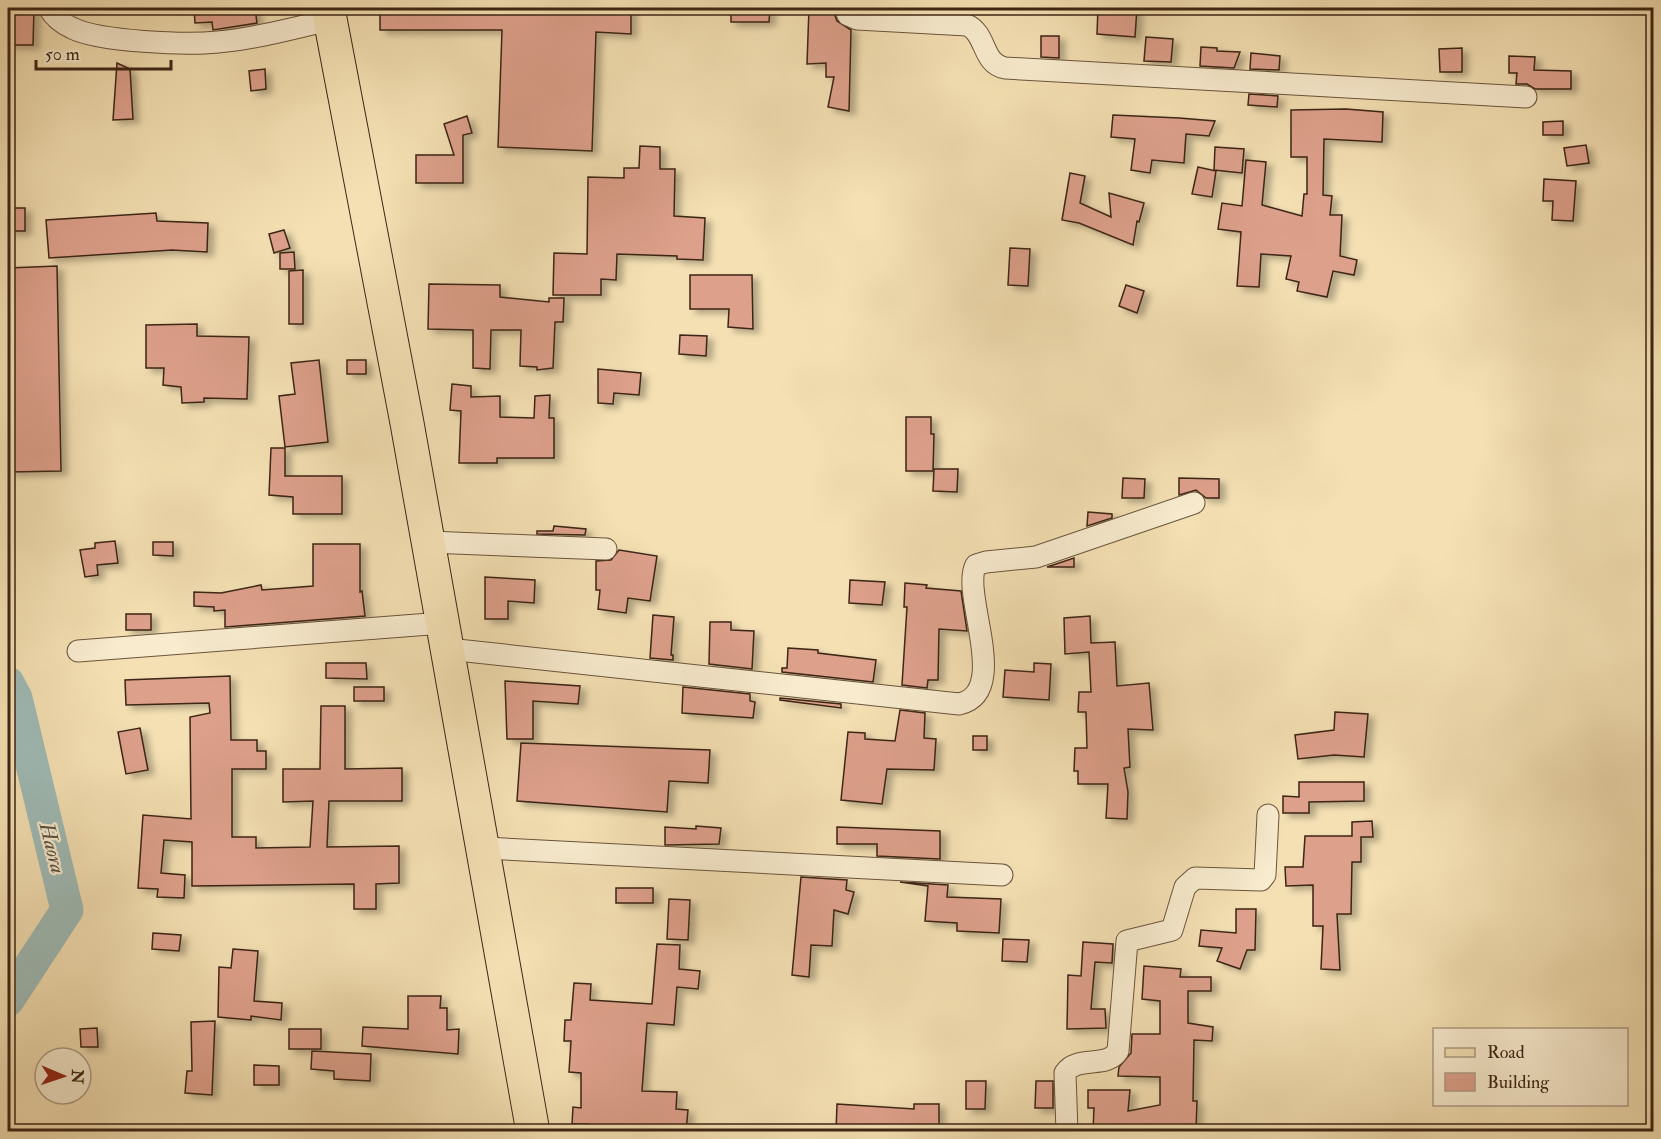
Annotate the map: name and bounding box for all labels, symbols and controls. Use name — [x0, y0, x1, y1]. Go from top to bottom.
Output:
scale bar — [36, 33, 171, 71]
text: 50 m — [45, 43, 80, 66]
water label: Haora — [32, 819, 71, 877]
legend — [1433, 1028, 1628, 1106]
text: Road — [1487, 1041, 1525, 1064]
north arrow — [33, 1046, 93, 1106]
text: N — [67, 1068, 87, 1085]
text: Building — [1487, 1071, 1550, 1094]

